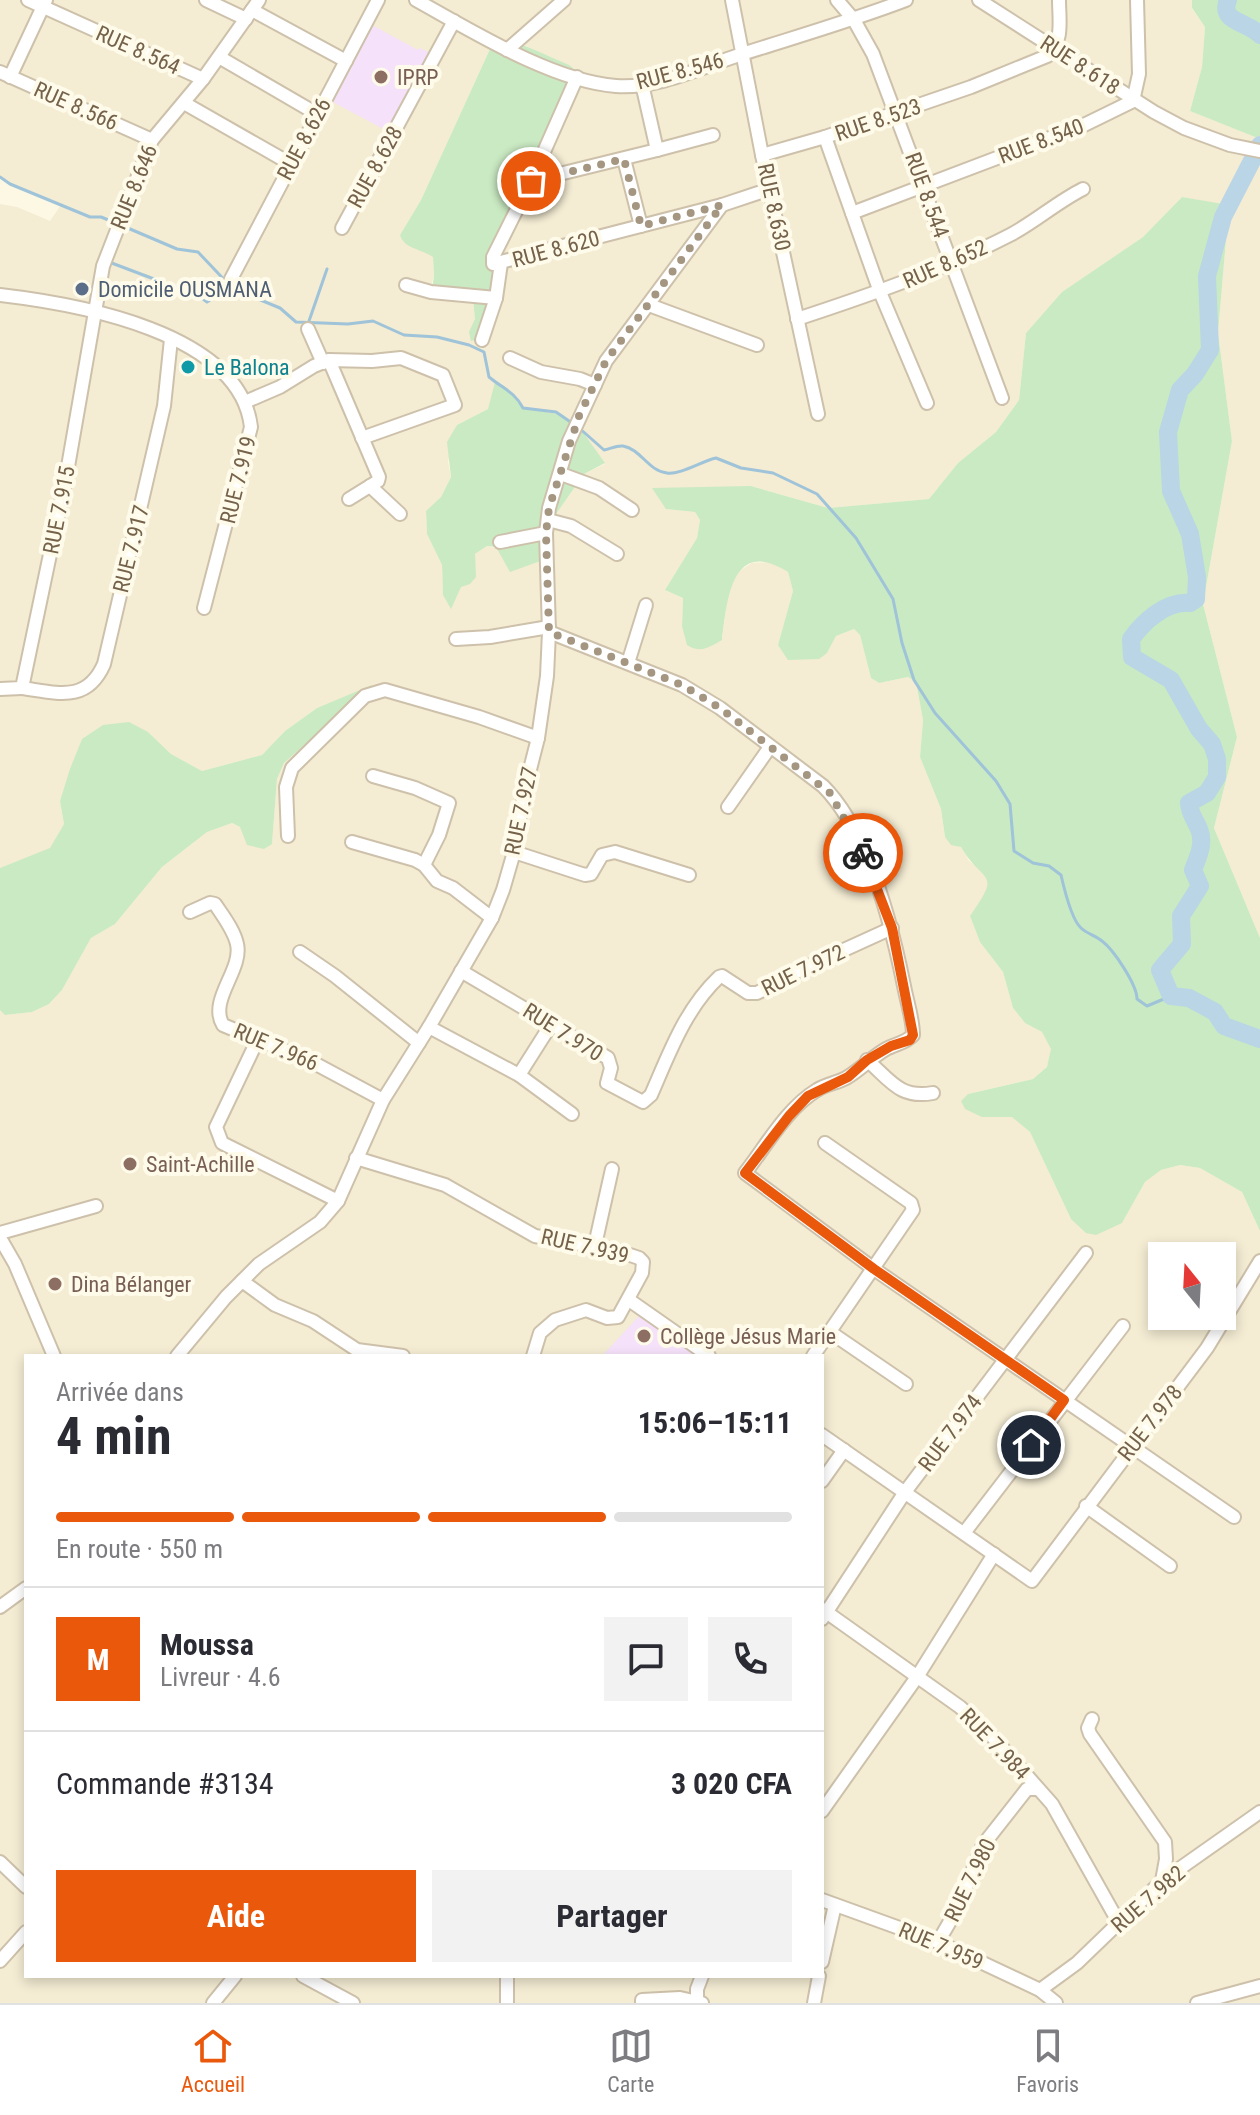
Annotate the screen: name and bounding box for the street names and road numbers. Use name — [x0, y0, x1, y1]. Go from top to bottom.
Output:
street label: RUE 8.564 — [92, 20, 184, 80]
street label: RUE 8.618 — [1036, 30, 1124, 100]
street label: RUE 8.546 — [634, 47, 726, 95]
street label: RUE 8.566 — [30, 76, 122, 136]
street label: RUE 8.626 — [272, 94, 336, 184]
street label: RUE 8.523 — [832, 94, 924, 146]
street label: RUE 8.540 — [995, 113, 1087, 169]
street label: RUE 8.628 — [342, 122, 408, 212]
street label: RUE 8.646 — [106, 141, 162, 233]
street label: RUE 8.544 — [900, 149, 954, 241]
street label: RUE 8.630 — [752, 161, 796, 253]
street label: RUE 8.620 — [510, 225, 602, 273]
street label: RUE 8.652 — [899, 234, 991, 294]
street label: RUE 7.919 — [215, 434, 261, 526]
street label: RUE 7.915 — [38, 464, 80, 556]
street label: RUE 7.917 — [108, 503, 154, 595]
street label: RUE 7.927 — [499, 765, 543, 857]
street label: RUE 7.972 — [757, 939, 849, 1001]
street label: RUE 7.970 — [519, 998, 607, 1066]
street label: RUE 7.966 — [230, 1018, 322, 1076]
street label: RUE 7.939 — [539, 1224, 631, 1268]
street label: RUE 7.978 — [1113, 1380, 1187, 1466]
street label: RUE 7.974 — [913, 1390, 987, 1476]
street label: RUE 7.984 — [955, 1703, 1035, 1785]
street label: RUE 7.980 — [939, 1834, 1001, 1926]
street label: RUE 7.982 — [1106, 1860, 1190, 1938]
street label: RUE 7.959 — [895, 1917, 987, 1975]

